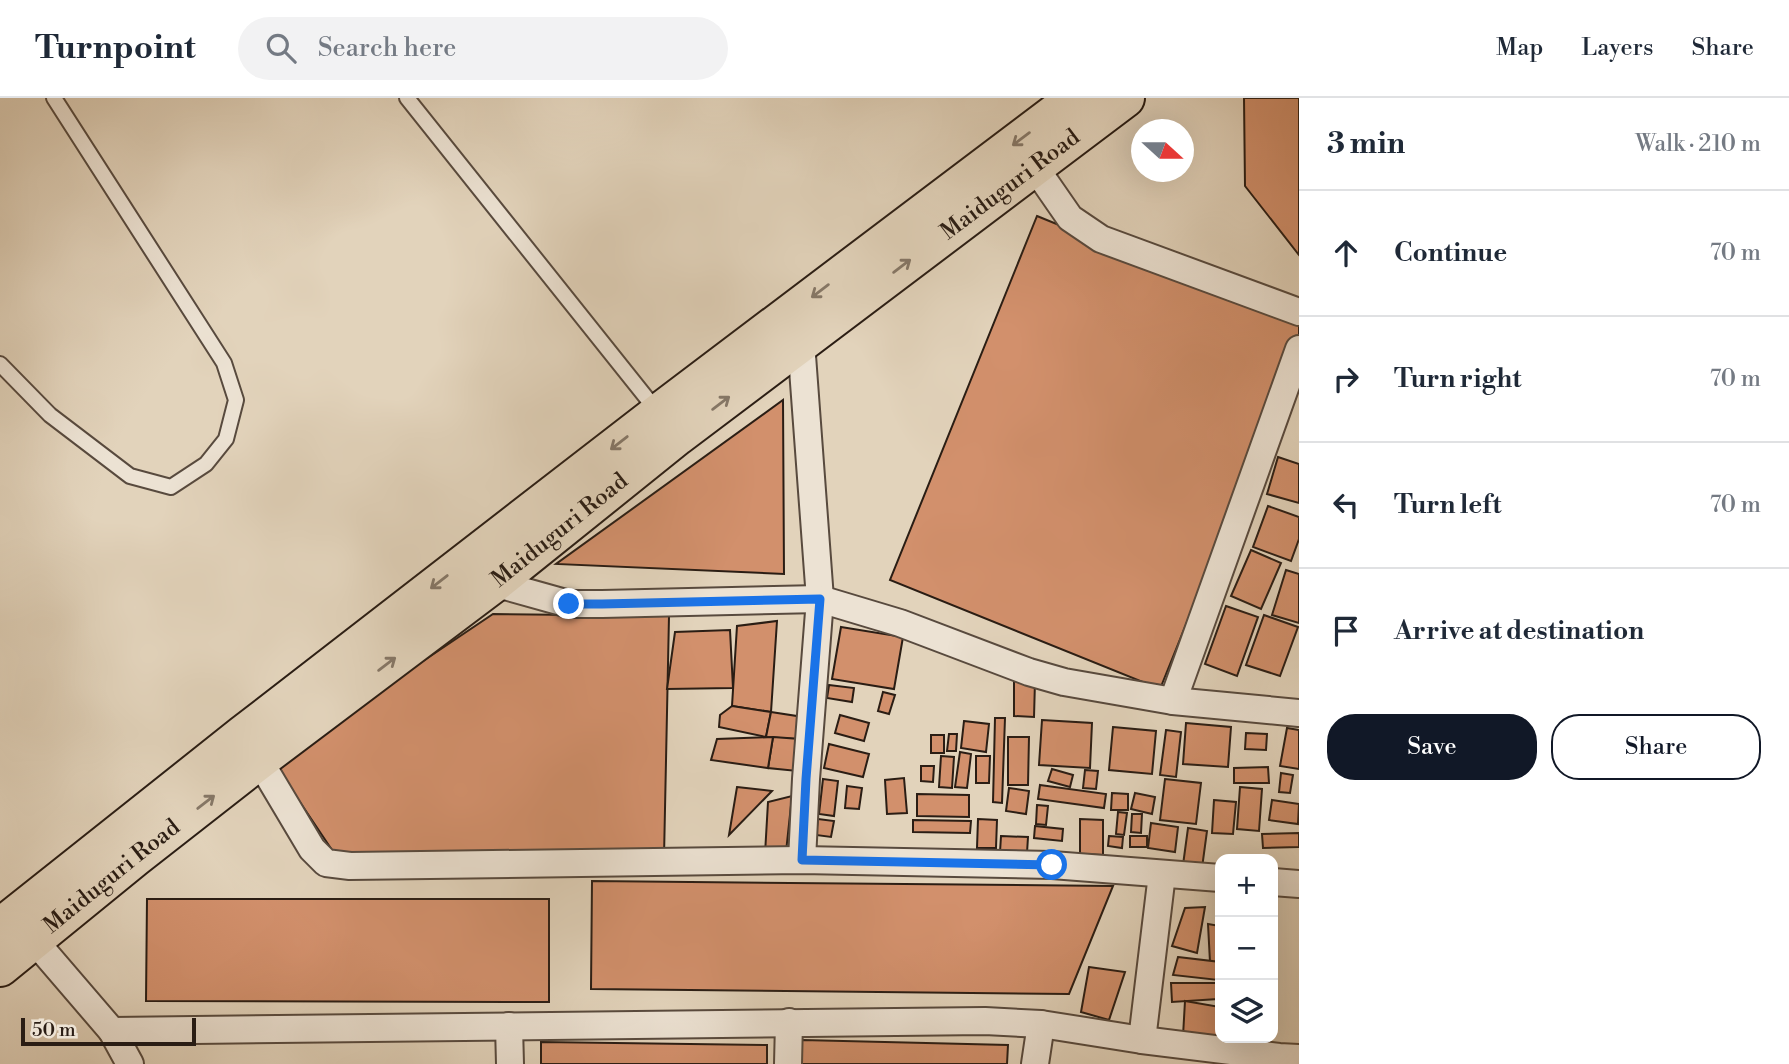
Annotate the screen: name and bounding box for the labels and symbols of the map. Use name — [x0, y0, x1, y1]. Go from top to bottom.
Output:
north arrow — [1131, 119, 1194, 182]
street label: Maiduguri Road — [935, 123, 1085, 246]
one-way arrow — [1013, 132, 1031, 147]
one-way arrow — [892, 258, 911, 273]
one-way arrow — [811, 284, 830, 298]
one-way arrow — [711, 396, 729, 411]
one-way arrow — [611, 436, 629, 451]
street label: Maiduguri Road — [486, 467, 634, 593]
one-way arrow — [431, 575, 449, 590]
route end — [553, 588, 584, 619]
one-way arrow — [377, 656, 396, 671]
one-way arrow — [196, 794, 215, 809]
street label: Maiduguri Road — [38, 813, 186, 940]
route start — [1036, 849, 1067, 880]
scale bar — [21, 1015, 196, 1047]

